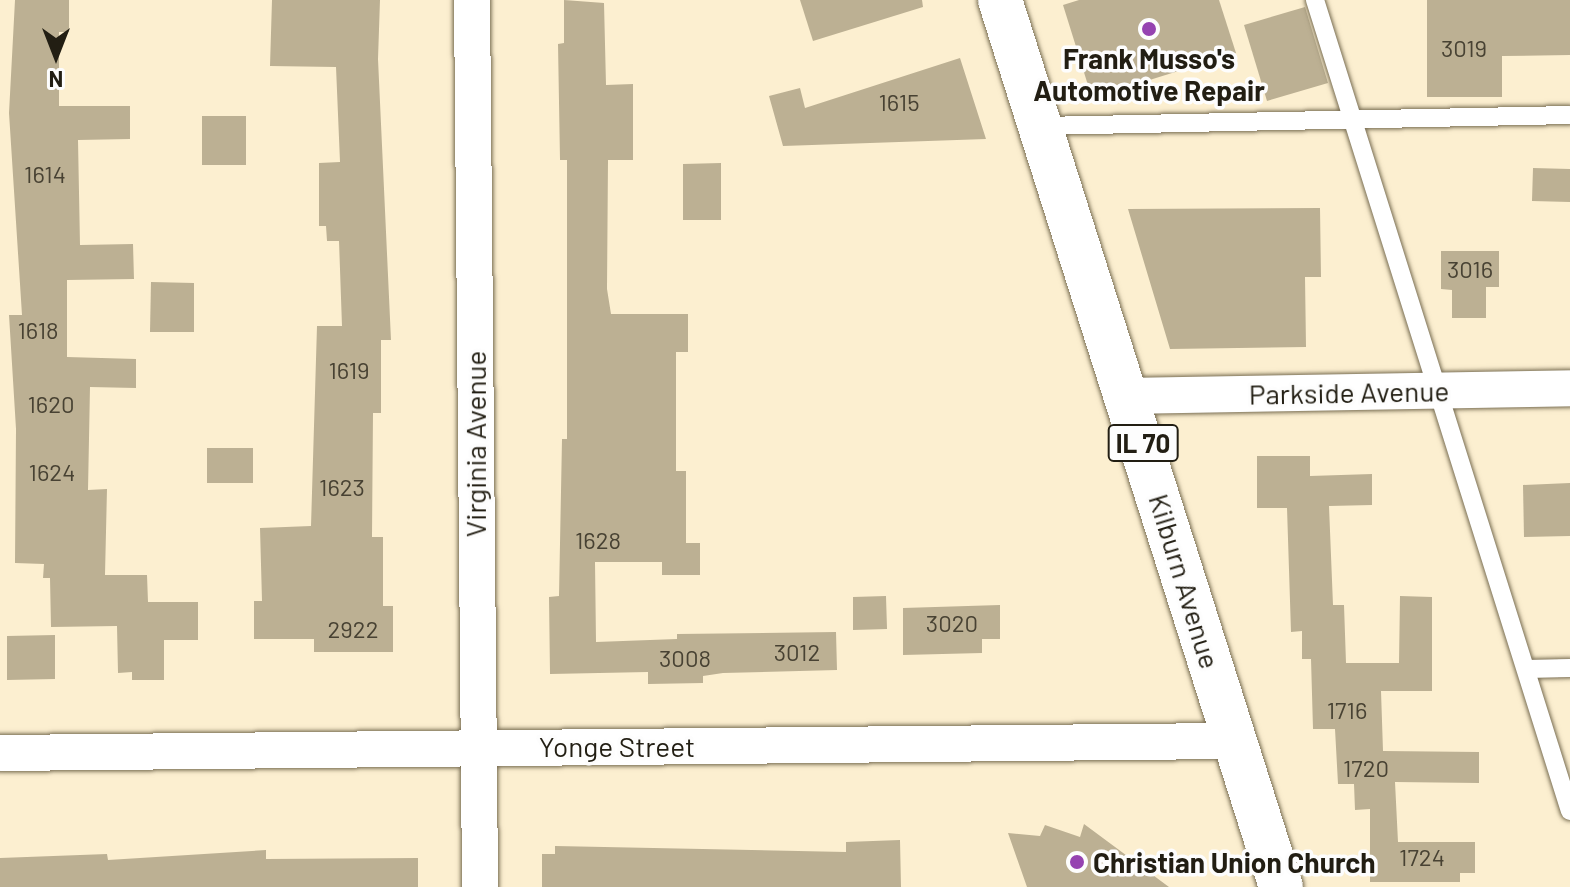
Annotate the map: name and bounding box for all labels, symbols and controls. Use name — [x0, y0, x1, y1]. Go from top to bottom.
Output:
north arrow — [16, 16, 96, 96]
marker: Frank Musso's Automotive Repair — [1140, 20, 1158, 38]
house number: 3019 — [1441, 34, 1487, 62]
place label: Frank Musso's Automotive Repair — [1033, 41, 1265, 107]
text: N — [49, 67, 63, 93]
house number: 1615 — [878, 88, 920, 116]
house number: 1614 — [24, 160, 66, 188]
house number: 3016 — [1447, 255, 1493, 283]
house number: 1618 — [17, 316, 59, 344]
street label: Virginia Avenue — [458, 351, 492, 537]
house number: 1619 — [328, 356, 370, 384]
street label: Parkside Avenue — [1249, 373, 1449, 411]
house number: 1620 — [27, 390, 75, 418]
road number: IL 70 — [1107, 421, 1179, 465]
house number: 1624 — [29, 458, 75, 486]
house number: 1623 — [319, 473, 365, 501]
street label: Kilburn Avenue — [1142, 490, 1228, 672]
house number: 1628 — [575, 526, 621, 554]
house number: 3020 — [926, 609, 978, 637]
house number: 2922 — [327, 615, 379, 643]
house number: 3012 — [774, 638, 820, 666]
house number: 3008 — [659, 644, 711, 672]
house number: 1716 — [1327, 696, 1367, 724]
street label: Yonge Street — [539, 729, 695, 763]
house number: 1720 — [1343, 754, 1389, 782]
house number: 1724 — [1399, 843, 1445, 871]
place label: Christian Union Church — [1093, 845, 1376, 879]
marker: Christian Union Church — [1068, 853, 1086, 871]

